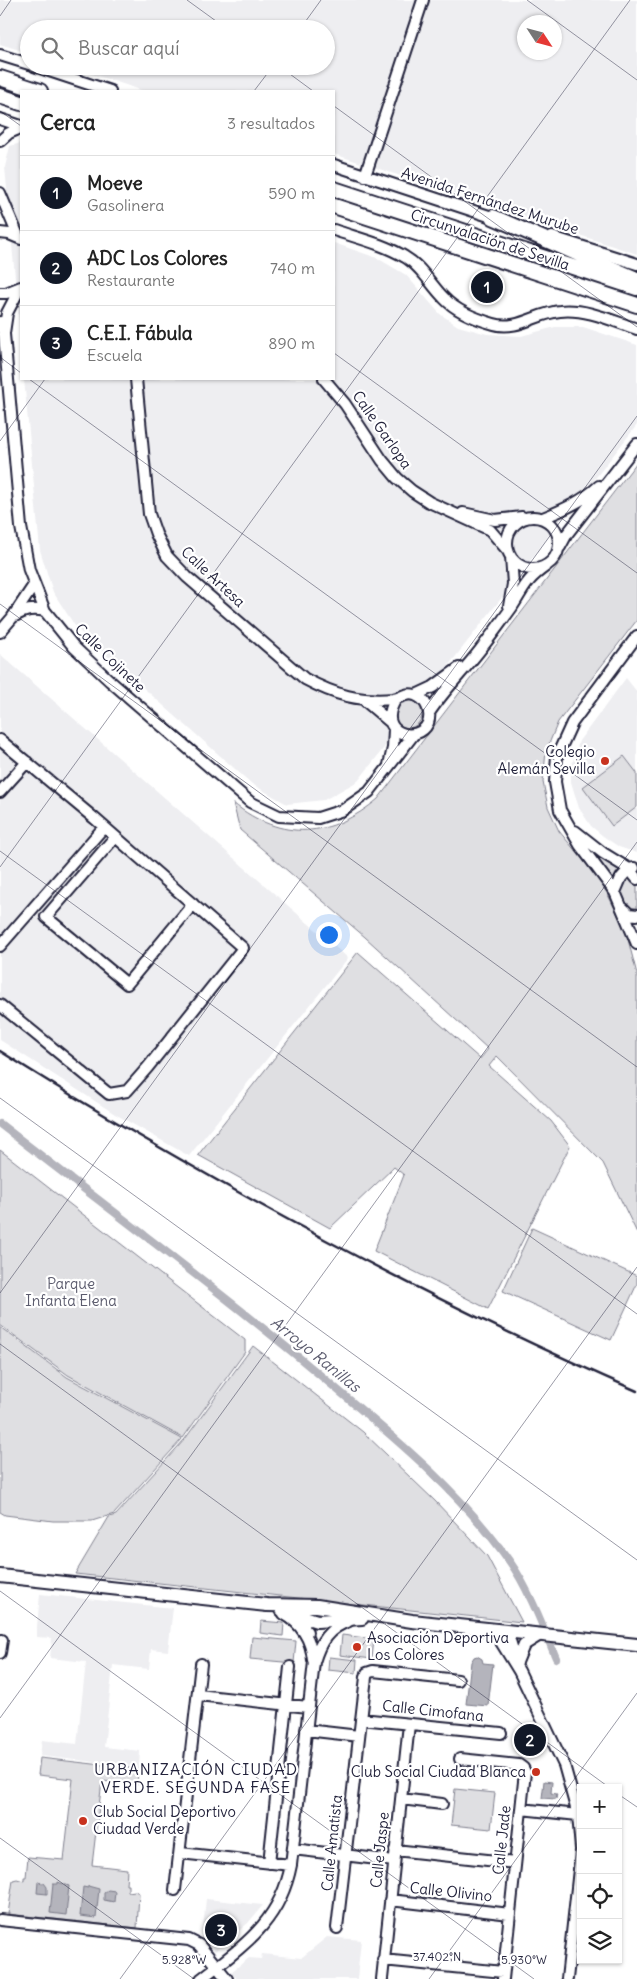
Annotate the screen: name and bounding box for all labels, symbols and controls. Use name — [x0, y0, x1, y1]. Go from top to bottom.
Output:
north arrow — [517, 15, 562, 60]
search box — [20, 20, 335, 75]
icon: search — [38, 34, 66, 62]
text: Buscar aquí — [78, 36, 179, 60]
text: Cerca — [40, 109, 95, 136]
text: 3 resultados — [227, 113, 315, 133]
street label: Avenida Fernández Murube — [399, 163, 581, 238]
text: Moeve — [87, 171, 143, 195]
text: 1 — [53, 183, 59, 203]
text: 590 m — [268, 183, 315, 203]
text: Gasolinera — [87, 195, 165, 215]
street label: Circunvalación de Sevilla — [408, 205, 573, 274]
text: ADC Los Colores — [87, 246, 228, 270]
text: 2 — [52, 258, 60, 278]
text: 740 m — [270, 258, 315, 278]
pin: 1 — [471, 268, 503, 306]
text: Restaurante — [87, 270, 175, 290]
text: C.E.I. Fábula — [87, 321, 193, 345]
text: 3 — [51, 333, 61, 353]
text: 890 m — [268, 333, 315, 353]
text: Escuela — [87, 345, 142, 365]
street label: Calle Garlopa — [348, 387, 417, 473]
street label: Calle Artesa — [177, 542, 250, 611]
street label: Calle Cojinete — [71, 619, 150, 696]
place label: Colegio Alemán Sevilla — [498, 742, 595, 778]
marker: Colegio Alemán Sevilla — [599, 755, 611, 767]
your location — [316, 922, 342, 948]
park label: Parque Infanta Elena — [25, 1274, 117, 1310]
water label: Arroyo Ranillas — [267, 1312, 365, 1397]
place label: Asociación Deportiva Los Colores — [367, 1628, 509, 1664]
marker: Asociación Deportiva Los Colores — [351, 1641, 363, 1653]
street label: Calle Cimofana — [381, 1696, 485, 1725]
pin: 2 — [514, 1721, 546, 1759]
district label: URBANIZACIÓN CIUDAD VERDE. SEGUNDA FASE — [94, 1759, 298, 1797]
place label: Club Social Ciudad Blanca — [351, 1762, 526, 1781]
marker: Club Social Ciudad Blanca — [530, 1766, 542, 1778]
map controls — [577, 1784, 622, 1964]
button: + — [577, 1784, 622, 1829]
street label: Calle Amatista — [317, 1793, 346, 1892]
place label: Club Social Deportivo Ciudad Verde — [93, 1802, 236, 1838]
street label: Calle Jade — [488, 1804, 515, 1876]
street label: Calle Jaspe — [366, 1811, 393, 1889]
marker: Club Social Deportivo Ciudad Verde — [77, 1815, 89, 1827]
button: − — [577, 1829, 622, 1874]
button: locate — [577, 1874, 622, 1919]
street label: Calle Olivino — [409, 1878, 493, 1905]
pin: 3 — [205, 1911, 237, 1949]
button: layers — [577, 1919, 622, 1964]
text: 37.402°N — [413, 1949, 461, 1964]
text: 5.928°W — [162, 1952, 206, 1967]
text: 5.930°W — [501, 1952, 547, 1967]

